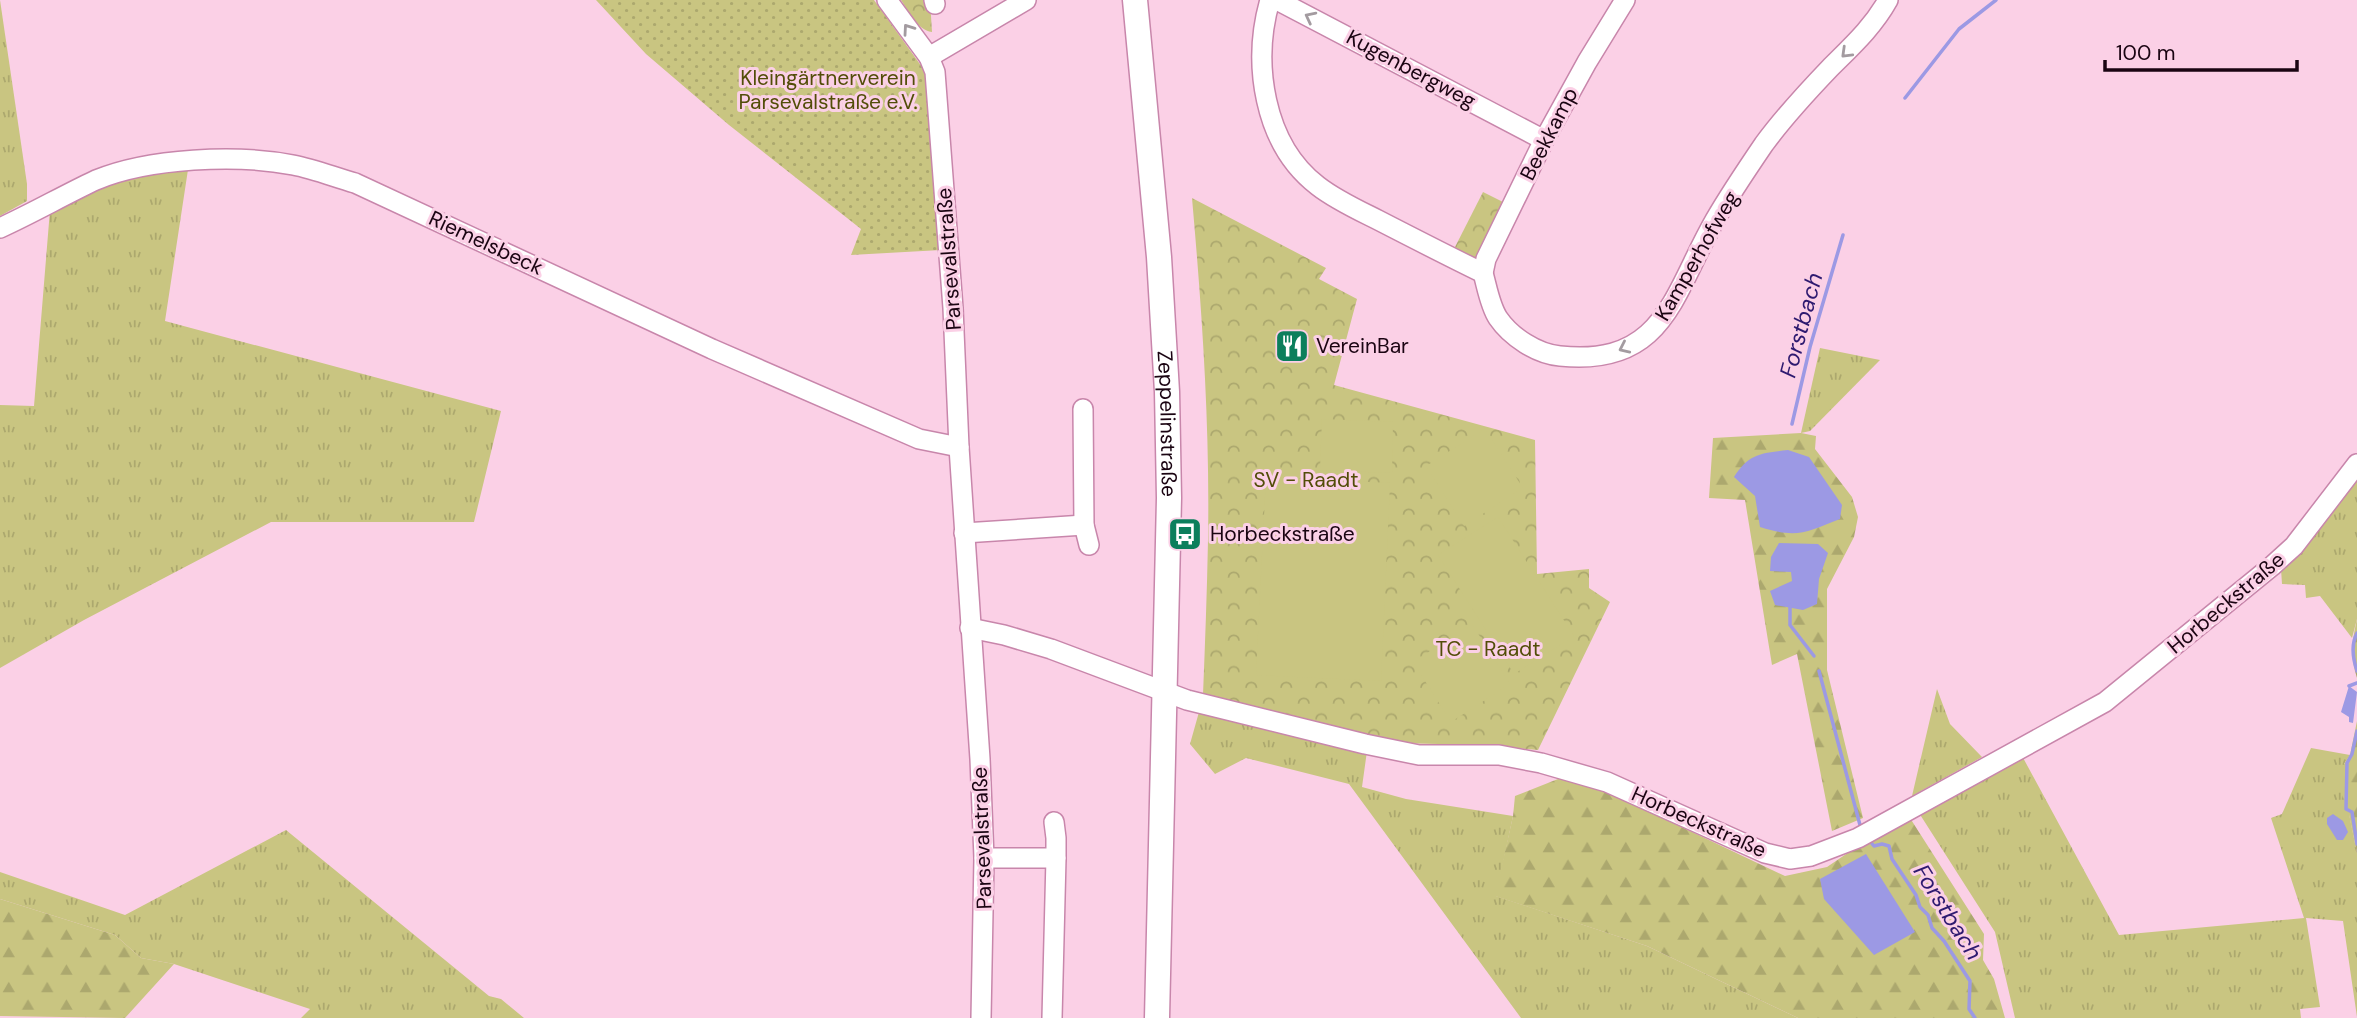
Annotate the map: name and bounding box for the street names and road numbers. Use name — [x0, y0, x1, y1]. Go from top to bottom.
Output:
street label: Kugenbergweg — [1341, 23, 1481, 115]
street label: Beekkamp — [1514, 83, 1584, 185]
street label: Kamperhofweg — [1648, 186, 1746, 326]
street label: Parsevalstraße — [930, 187, 968, 331]
street label: Riemelsbeck — [424, 204, 548, 282]
street label: Zeppelinstraße — [1151, 350, 1183, 497]
street label: Horbeckstraße — [2162, 546, 2290, 660]
street label: Parsevalstraße — [966, 766, 998, 910]
street label: Horbeckstraße — [1627, 780, 1771, 864]

